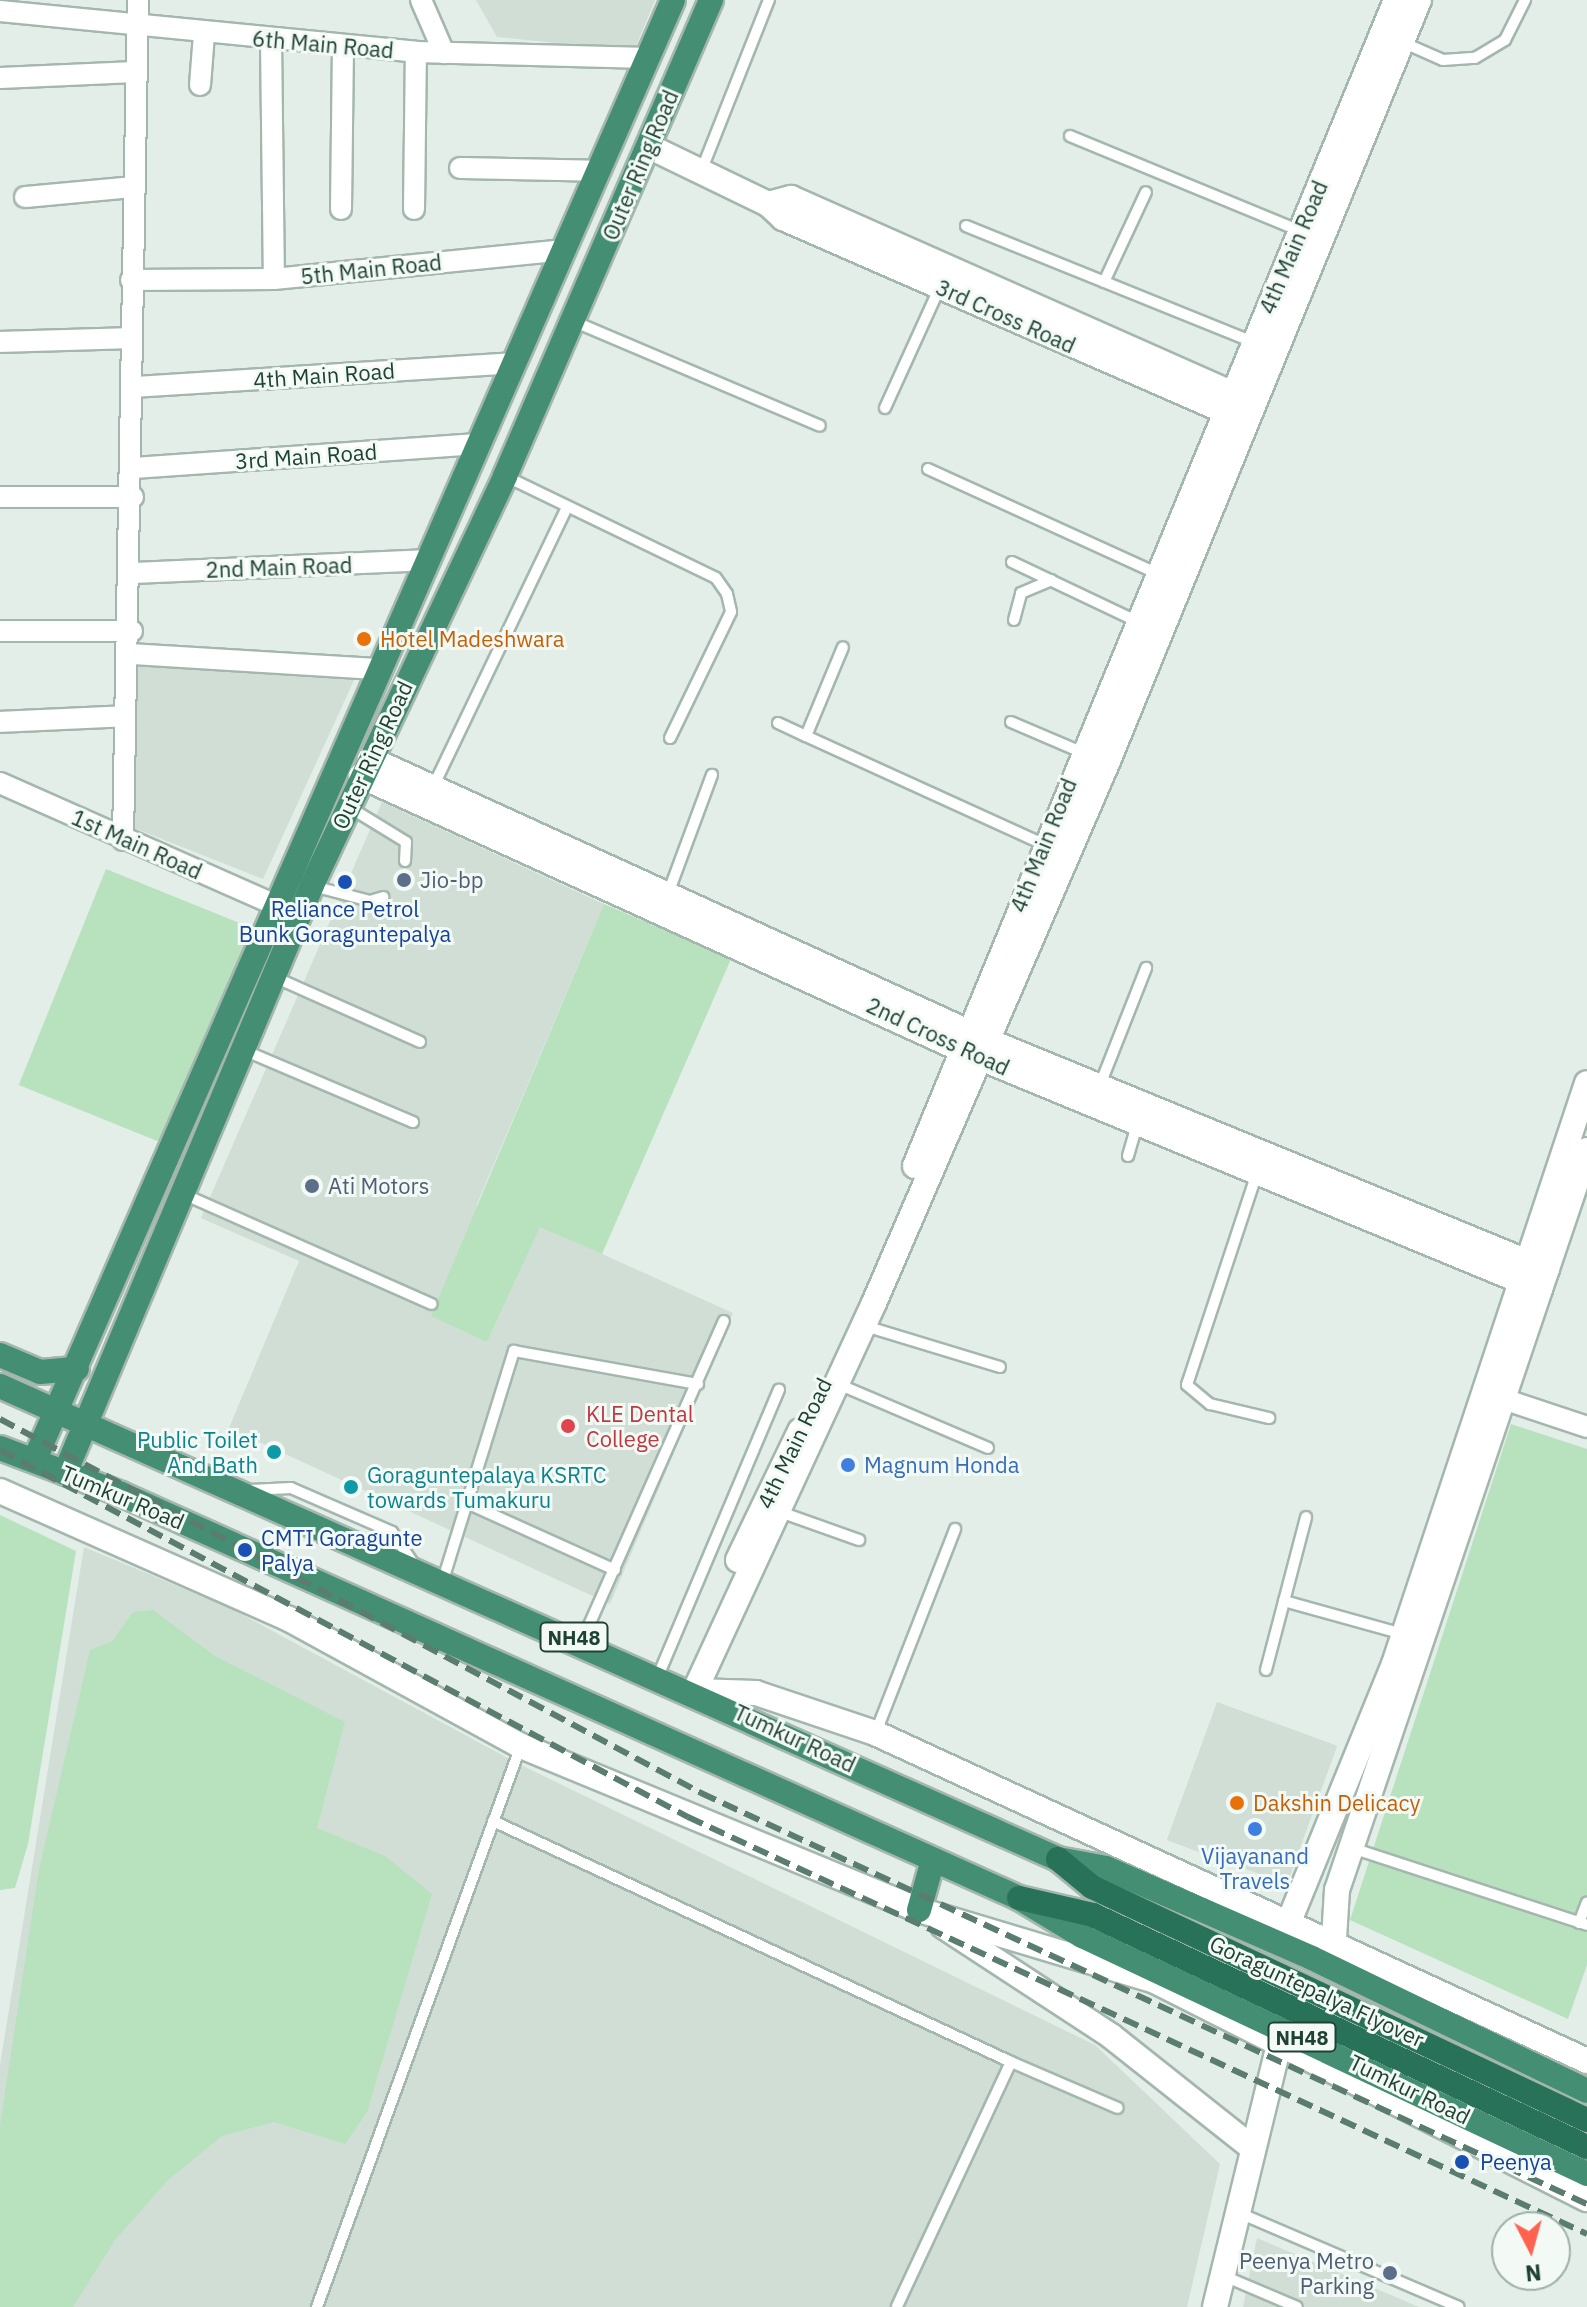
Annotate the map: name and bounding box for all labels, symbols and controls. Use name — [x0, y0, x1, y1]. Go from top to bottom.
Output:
street label: 6th Main Road — [251, 25, 395, 63]
street label: Outer Ring Road — [596, 86, 684, 244]
street label: 4th Main Road — [1253, 176, 1333, 318]
street label: 5th Main Road — [299, 248, 443, 290]
street label: 3rd Cross Road — [932, 273, 1080, 359]
street label: 4th Main Road — [252, 357, 396, 393]
street label: 3rd Main Road — [234, 438, 378, 474]
street label: 2nd Main Road — [205, 551, 353, 583]
place label: Hotel Madeshwara — [380, 626, 564, 652]
marker: Hotel Madeshwara — [355, 630, 373, 648]
street label: Outer Ring Road — [326, 677, 418, 833]
street label: 4th Main Road — [1004, 774, 1082, 916]
street label: 1st Main Road — [68, 803, 206, 885]
place label: Jio-bp — [420, 867, 484, 893]
marker: Jio-bp — [395, 871, 413, 889]
marker: Reliance Petrol Bunk Goraguntepalya — [336, 873, 354, 891]
place label: Reliance Petrol Bunk Goraguntepalya — [239, 895, 451, 946]
street label: 2nd Cross Road — [862, 991, 1014, 1081]
place label: Ati Motors — [328, 1173, 429, 1199]
marker: Ati Motors — [303, 1177, 321, 1195]
street label: 4th Main Road — [751, 1373, 837, 1513]
place label: KLE Dental College — [586, 1400, 694, 1452]
marker: KLE Dental College — [557, 1415, 579, 1437]
place label: Public Toilet And Bath — [137, 1426, 258, 1478]
marker: Public Toilet And Bath — [265, 1443, 283, 1461]
place label: Magnum Honda — [864, 1452, 1019, 1478]
marker: Magnum Honda — [839, 1456, 857, 1474]
street label: Tumkur Road — [58, 1459, 188, 1535]
place label: Goraguntepalaya KSRTC towards Tumakuru — [367, 1461, 606, 1512]
marker: Goraguntepalaya KSRTC towards Tumakuru — [342, 1478, 360, 1496]
place label: CMTI Goragunte Palya — [261, 1524, 423, 1576]
marker: CMTI Goragunte Palya — [236, 1541, 254, 1559]
road number: NH48 — [538, 1621, 610, 1653]
street label: Tumkur Road — [730, 1698, 860, 1778]
place label: Dakshin Delicacy — [1253, 1790, 1420, 1816]
marker: Dakshin Delicacy — [1228, 1794, 1246, 1812]
marker: Vijayanand Travels — [1246, 1820, 1264, 1838]
place label: Vijayanand Travels — [1201, 1842, 1309, 1894]
street label: Goraguntepalya Flyover — [1206, 1930, 1428, 2052]
road number: NH48 — [1266, 2021, 1338, 2053]
street label: Tumkur Road — [1345, 2048, 1475, 2130]
place label: Peenya — [1480, 2149, 1552, 2175]
marker: Peenya — [1451, 2151, 1473, 2173]
north arrow — [1491, 2211, 1571, 2291]
place label: Peenya Metro Parking — [1239, 2247, 1374, 2298]
text: N — [1524, 2258, 1543, 2289]
marker: Peenya Metro Parking — [1381, 2264, 1399, 2282]

